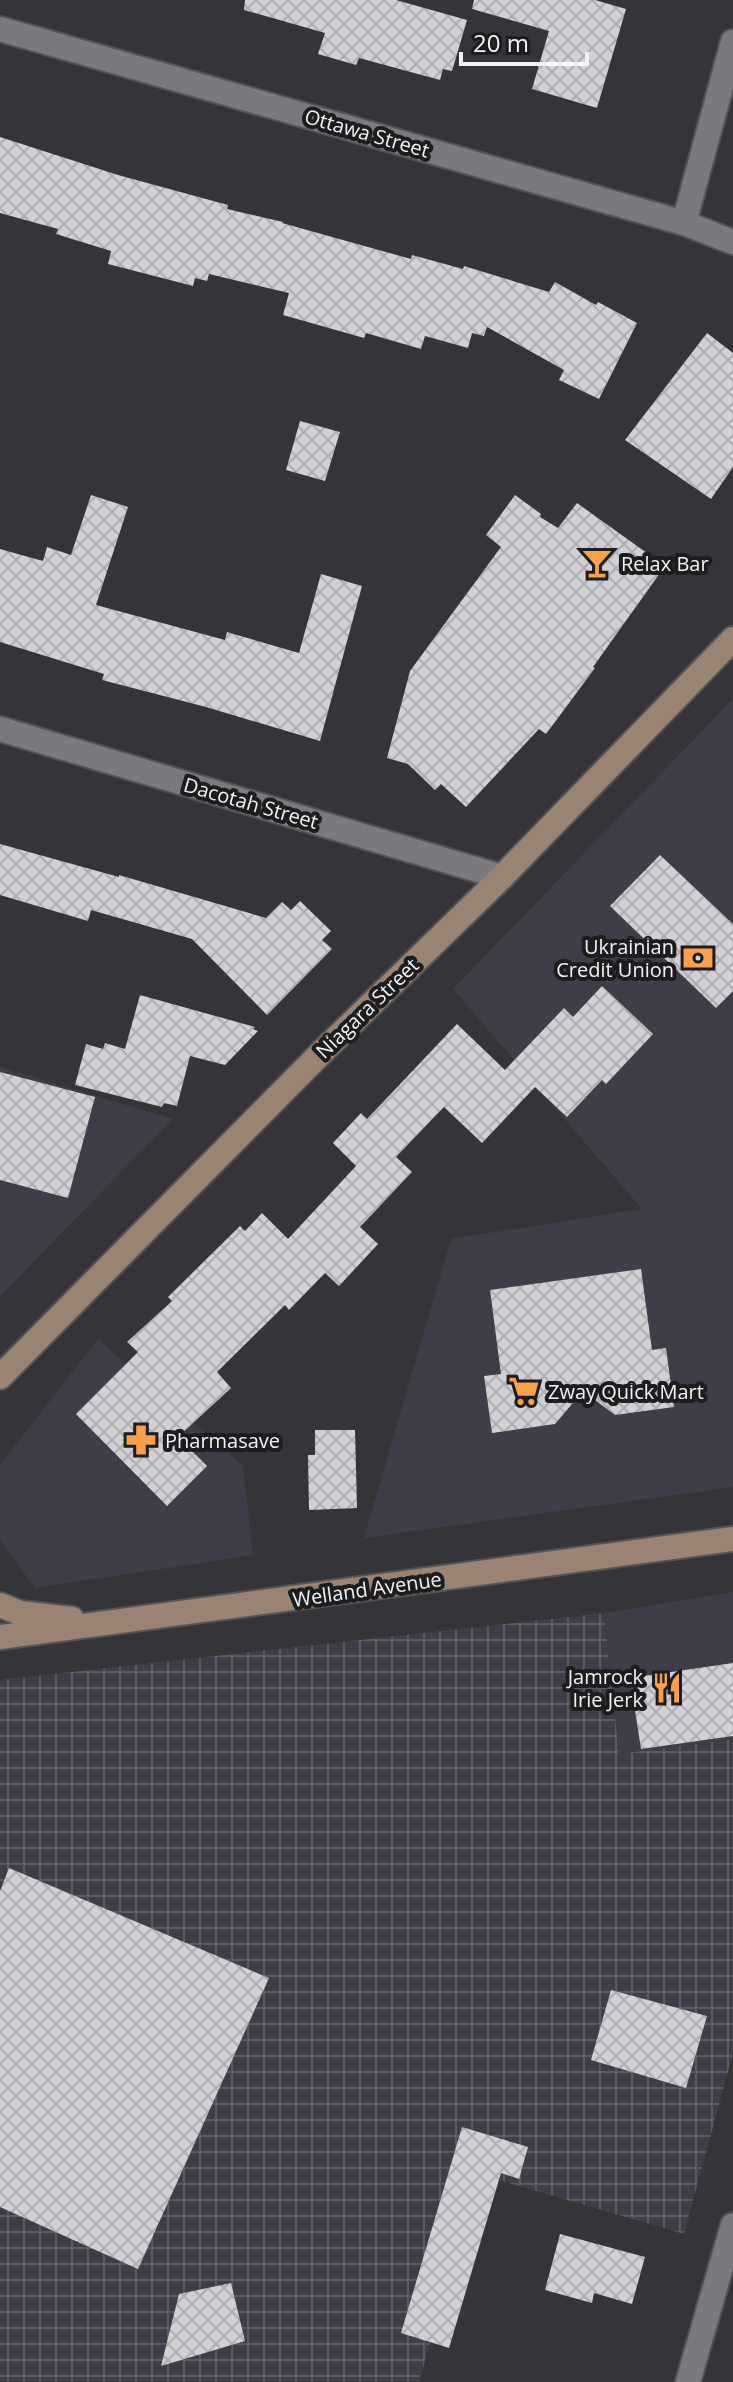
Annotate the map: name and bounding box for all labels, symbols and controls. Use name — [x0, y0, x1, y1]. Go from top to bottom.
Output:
scale bar — [461, 16, 587, 66]
text: 20 m — [473, 26, 529, 59]
street label: Ottawa Street — [301, 102, 433, 164]
bar icon: Relax Bar — [580, 546, 614, 580]
place label: Relax Bar — [621, 550, 709, 577]
street label: Dacotah Street — [181, 771, 321, 835]
place label: Ukrainian Credit Union — [556, 933, 674, 983]
bank icon: Ukrainian Credit Union — [681, 941, 715, 975]
street label: Niagara Street — [310, 952, 424, 1064]
supermarket icon: Zway Quick Mart — [507, 1374, 541, 1408]
place label: Zway Quick Mart — [548, 1378, 704, 1405]
pharmacy icon: Pharmasave — [124, 1423, 158, 1457]
place label: Pharmasave — [165, 1427, 280, 1454]
street label: Welland Avenue — [291, 1565, 443, 1613]
place label: Jamrock Irie Jerk — [566, 1663, 643, 1713]
restaurant icon: Jamrock Irie Jerk — [650, 1671, 684, 1705]

